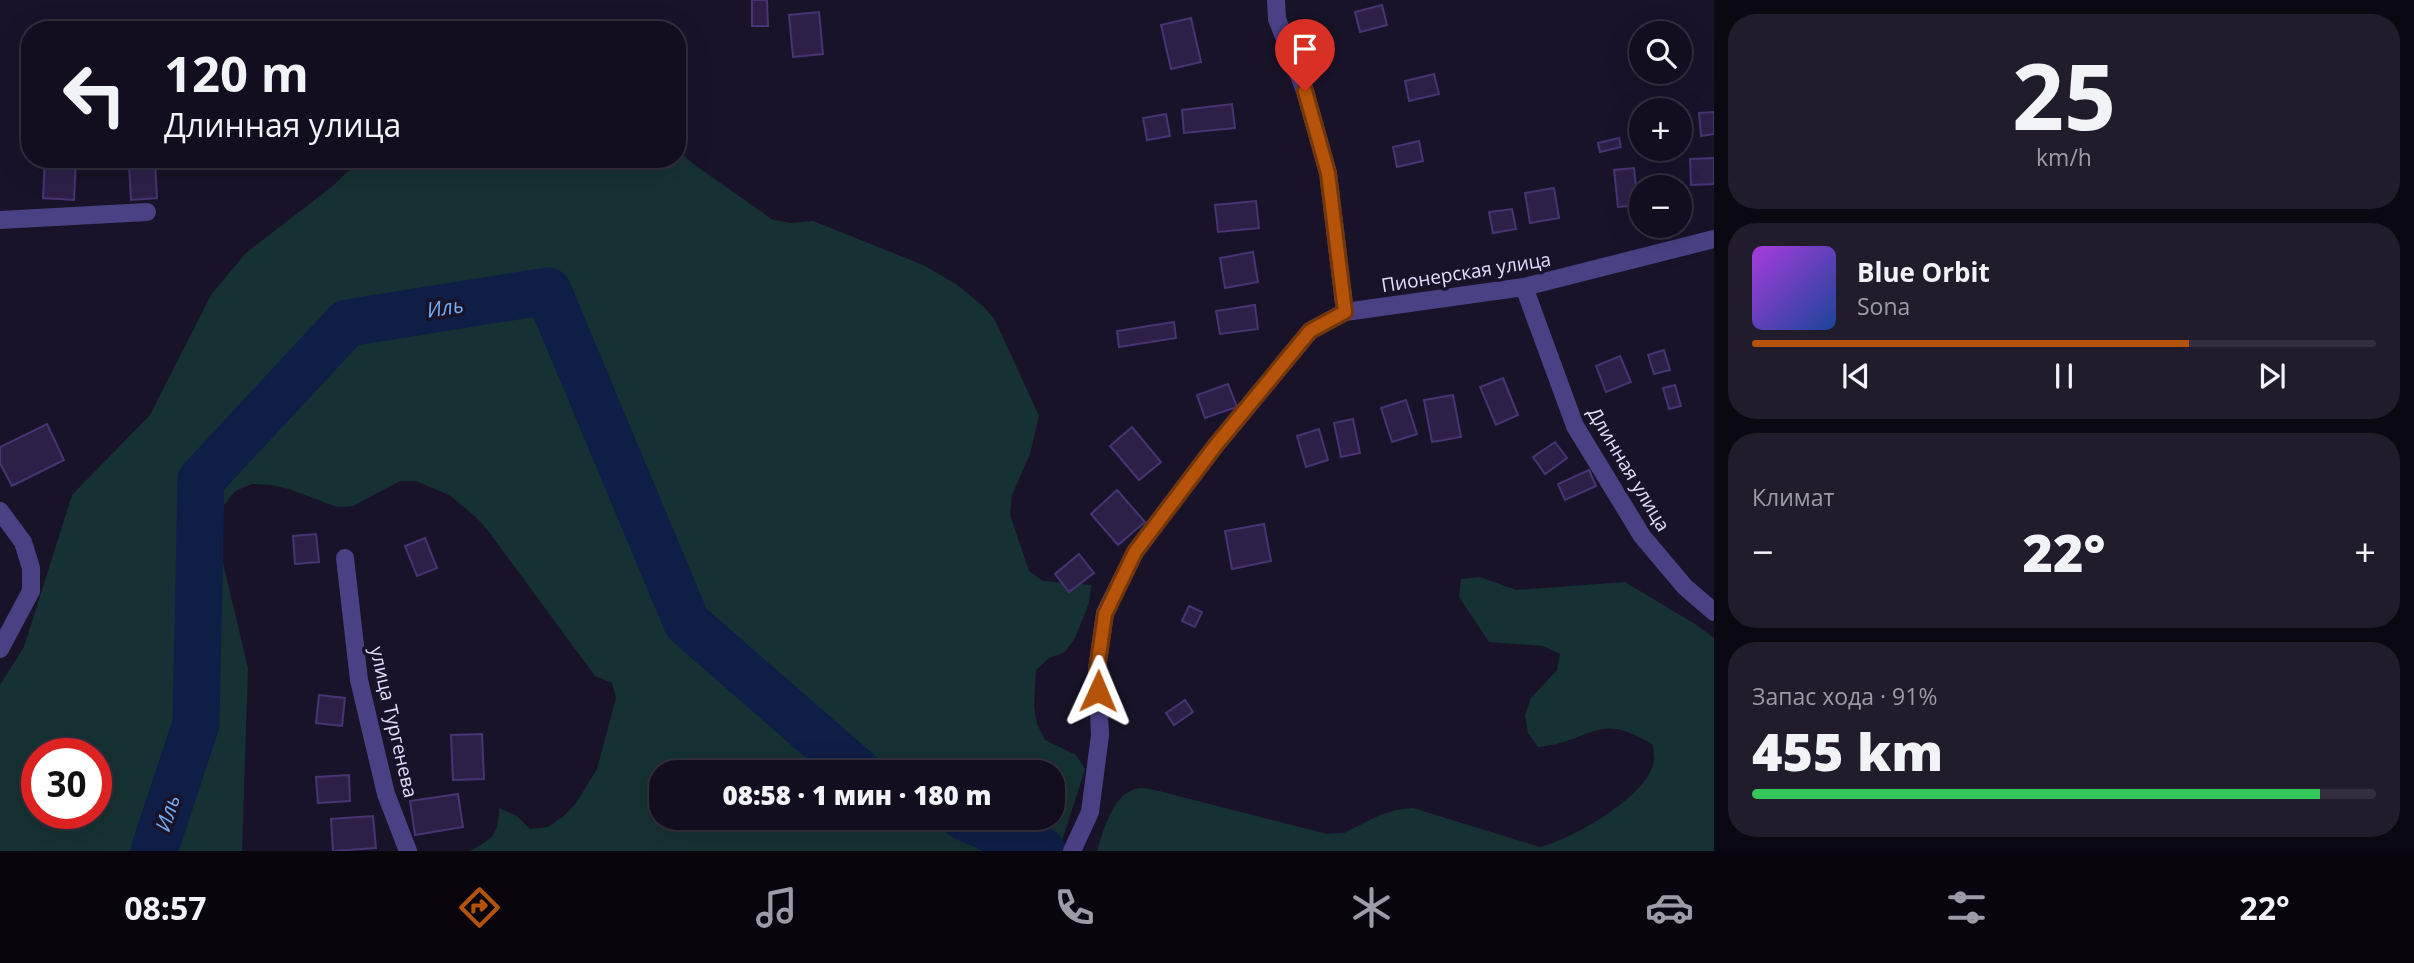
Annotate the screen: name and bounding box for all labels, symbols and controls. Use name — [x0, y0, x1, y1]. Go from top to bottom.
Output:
pin — [1275, 19, 1335, 91]
map controls — [1629, 21, 1692, 238]
button: search — [1629, 21, 1692, 84]
icon: arrive — [1286, 30, 1324, 68]
text: 25 — [2012, 33, 2116, 157]
text: 120 m — [164, 40, 309, 106]
icon: left — [49, 49, 140, 140]
button: + — [1629, 98, 1692, 161]
text: Длинная улица — [164, 103, 401, 146]
text: km/h — [2036, 141, 2092, 173]
button: − — [1629, 175, 1692, 238]
street label: Пионерская улица — [1379, 246, 1553, 298]
text: Blue Orbit — [1857, 254, 1990, 290]
water label: Иль — [425, 290, 465, 324]
text: Sona — [1857, 290, 1910, 322]
icon: previous — [1837, 357, 1875, 395]
icon: pause — [2045, 357, 2083, 395]
icon: next — [2253, 357, 2291, 395]
street label: Длинная улица — [1582, 402, 1676, 536]
text: Климат — [1752, 481, 1834, 513]
text: 22° — [2023, 516, 2105, 587]
text: − — [1752, 525, 1774, 577]
text: + — [2354, 525, 2376, 577]
street label: улица Тургенева — [364, 644, 424, 800]
position arrow — [1061, 654, 1135, 728]
text: Запас хода · 91% — [1752, 680, 1937, 712]
text: 455 km — [1752, 715, 1943, 786]
speed limit sign: 30 — [21, 738, 112, 829]
text: 08:58 · 1 мин · 180 m — [722, 777, 992, 813]
water label: Иль — [148, 791, 186, 835]
icon: directions — [455, 883, 504, 932]
icon: music — [752, 883, 801, 932]
icon: phone — [1050, 883, 1099, 932]
icon: climate — [1347, 883, 1396, 932]
icon: car — [1645, 883, 1694, 932]
icon: filters — [1942, 883, 1991, 932]
text: 08:57 — [124, 886, 207, 929]
text: 22° — [2239, 886, 2290, 929]

